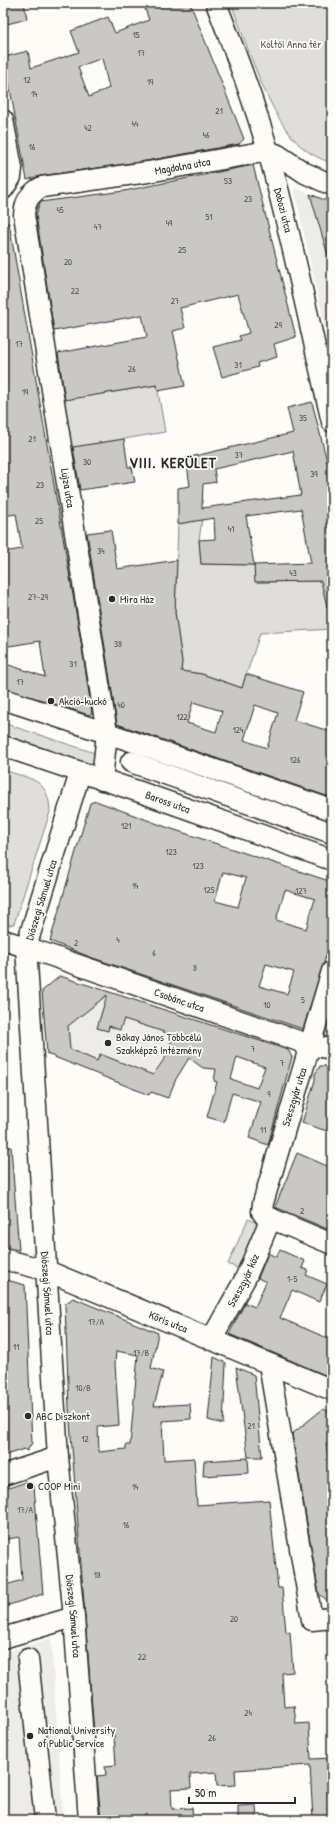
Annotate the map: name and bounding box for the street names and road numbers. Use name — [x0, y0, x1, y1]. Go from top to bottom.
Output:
street label: Magdolna utca — [154, 154, 212, 178]
street label: Dobozi utca — [271, 186, 296, 234]
street label: Lujza utca — [58, 467, 78, 509]
street label: Baross utca — [144, 787, 193, 816]
street label: Diószegi Sámuel utca — [22, 858, 60, 942]
street label: Csobánc utca — [152, 985, 207, 1015]
street label: Szeszgyár utca — [278, 1065, 310, 1128]
street label: Diószegi Sámuel utca — [38, 1251, 57, 1336]
street label: Szeszgyár köz — [224, 1251, 262, 1309]
street label: Kőris utca — [147, 1307, 190, 1336]
street label: Diószegi Sámuel utca — [63, 1574, 84, 1659]

